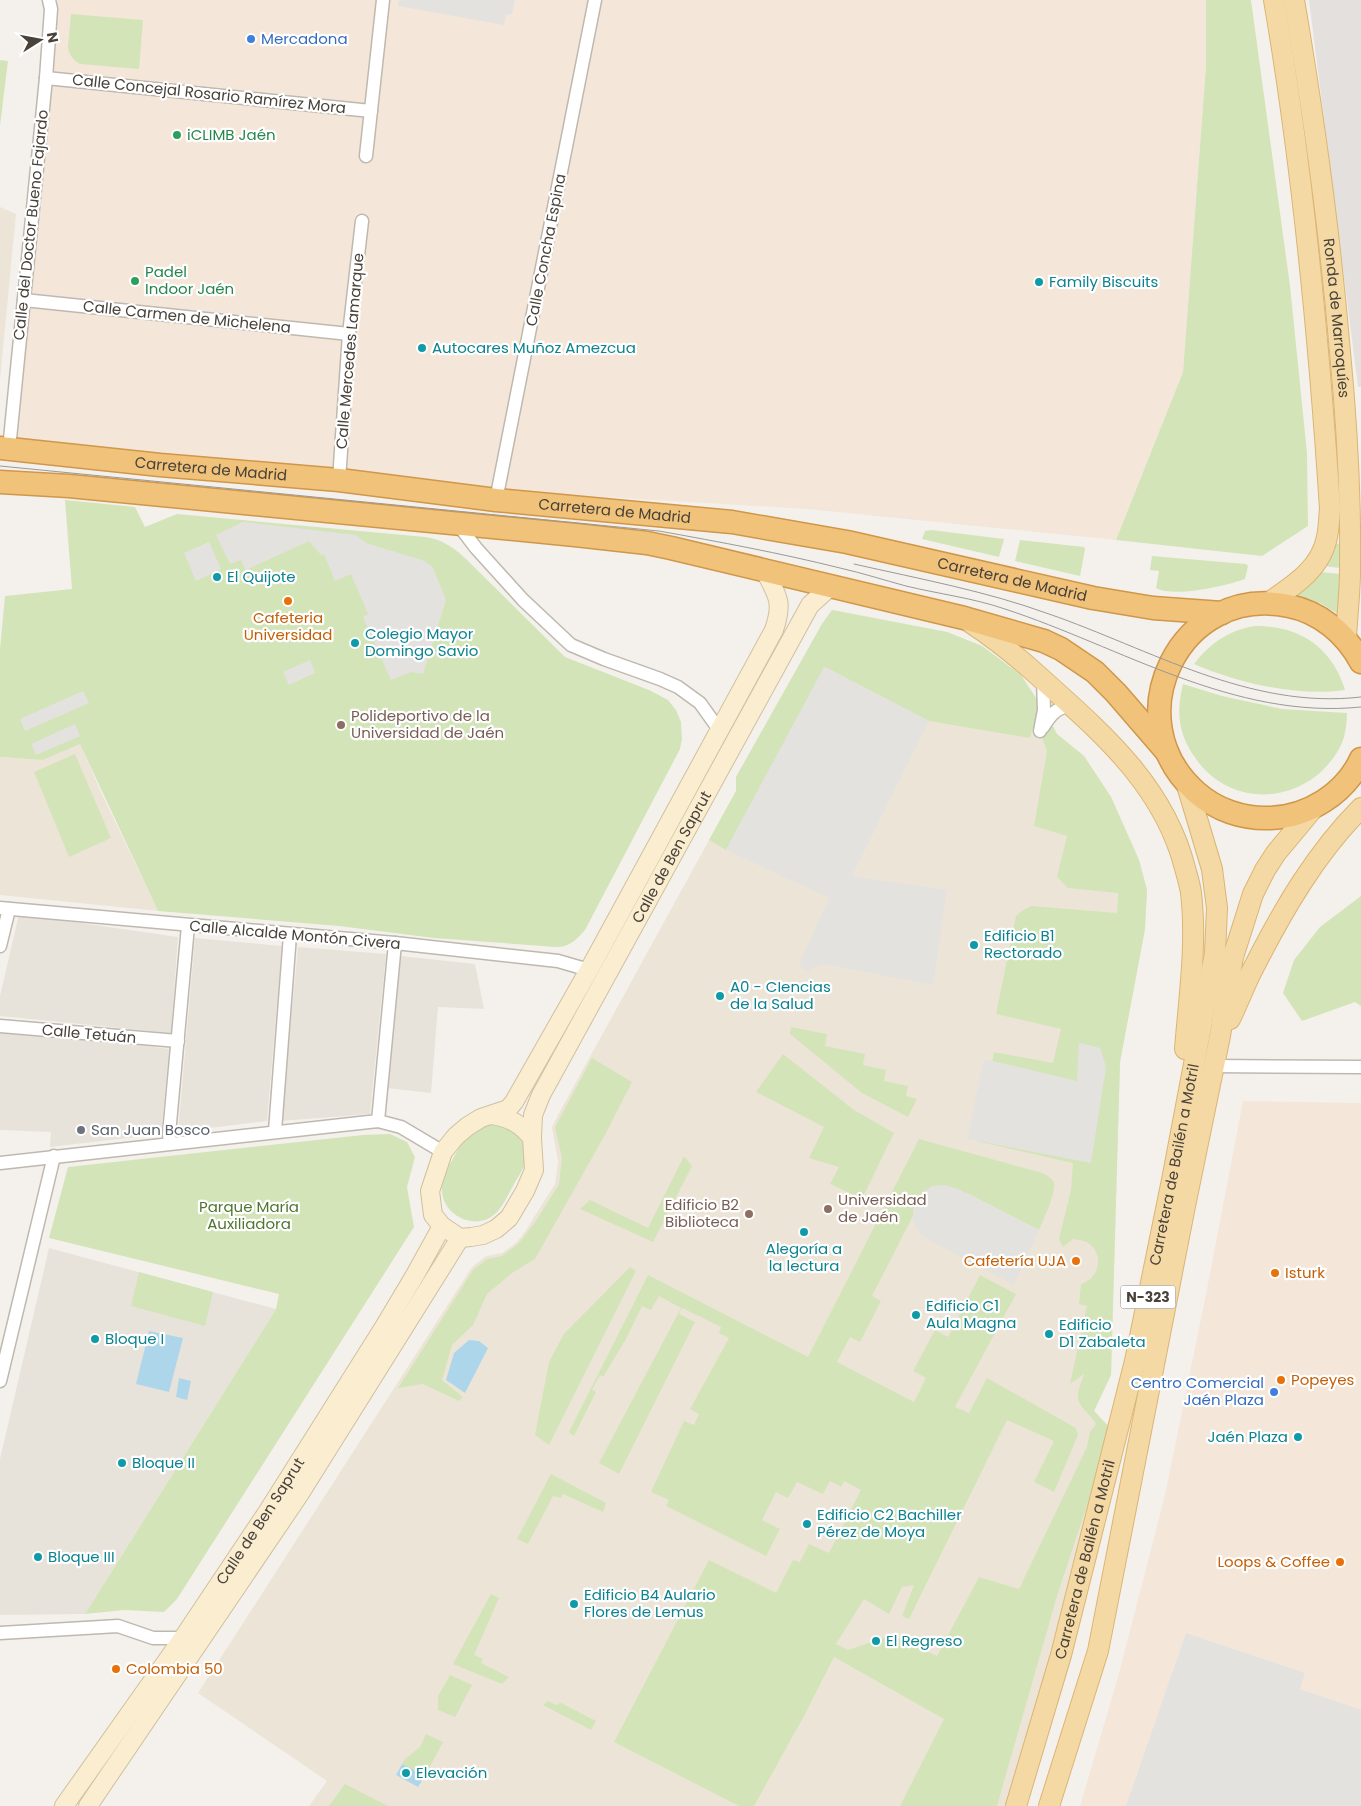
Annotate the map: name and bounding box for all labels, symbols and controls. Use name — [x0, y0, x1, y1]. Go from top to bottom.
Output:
north arrow — [15, 15, 65, 65]
place label: Mercadona — [261, 28, 348, 49]
text: N — [42, 30, 64, 45]
marker: Mercadona — [245, 33, 257, 45]
street label: Calle Concejal Rosario Ramírez Mora — [71, 69, 347, 118]
street label: Calle del Doctor Bueno Fajardo — [8, 109, 53, 341]
place label: iCLIMB Jaén — [187, 124, 276, 145]
marker: iCLIMB Jaén — [171, 129, 183, 141]
street label: Calle Concha Espina — [520, 172, 571, 328]
street label: Ronda de Marroquíes — [1319, 237, 1355, 399]
street label: Calle Mercedes Lamarque — [330, 252, 369, 450]
place label: Padel Indoor Jaén — [145, 261, 234, 299]
place label: Family Biscuits — [1049, 271, 1159, 292]
marker: Padel Indoor Jaén — [129, 275, 141, 287]
marker: Family Biscuits — [1033, 276, 1045, 288]
street label: Calle Carmen de Michelena — [82, 295, 292, 338]
place label: Autocares Muñoz Amezcua — [432, 337, 636, 358]
marker: Autocares Muñoz Amezcua — [416, 342, 428, 354]
street label: Carretera de Madrid — [134, 451, 288, 486]
street label: Carretera de Madrid — [538, 493, 692, 528]
street label: Carretera de Madrid — [935, 552, 1089, 606]
place label: El Quijote — [227, 566, 296, 587]
marker: El Quijote — [211, 571, 223, 583]
marker: Cafeteria Universidad — [282, 595, 294, 607]
place label: Cafeteria Universidad — [244, 607, 332, 645]
place label: Colegio Mayor Domingo Savio — [365, 623, 478, 661]
marker: Colegio Mayor Domingo Savio — [349, 637, 361, 649]
place label: Polideportivo de la Universidad de Jaén — [351, 705, 504, 743]
marker: Polideportivo de la Universidad de Jaén — [335, 719, 347, 731]
street label: Calle de Ben Saprut — [626, 787, 716, 927]
street label: Calle Alcalde Montón Civera — [188, 915, 402, 954]
place label: Edificio B1 Rectorado — [984, 925, 1062, 963]
marker: Edificio B1 Rectorado — [968, 939, 980, 951]
place label: A0 - CIencias de la Salud — [730, 976, 831, 1014]
marker: A0 - CIencias de la Salud — [714, 990, 726, 1002]
street label: Calle Tetuán — [41, 1019, 137, 1048]
street label: Carretera de Bailén a Motril — [1144, 1062, 1204, 1267]
place label: San Juan Bosco — [91, 1119, 210, 1140]
marker: San Juan Bosco — [75, 1124, 87, 1136]
place label: Universidad de Jaén — [838, 1189, 927, 1227]
place label: Edificio B2 Biblioteca — [665, 1194, 739, 1232]
park label: Parque María Auxiliadora — [199, 1196, 299, 1234]
marker: Universidad de Jaén — [822, 1203, 834, 1215]
marker: Edificio B2 Biblioteca — [743, 1208, 755, 1220]
marker: Alegoría a la lectura — [798, 1226, 810, 1238]
place label: Alegoría a la lectura — [766, 1238, 842, 1276]
place label: Cafetería UJA — [964, 1250, 1066, 1271]
marker: Cafetería UJA — [1070, 1255, 1082, 1267]
place label: Isturk — [1285, 1262, 1325, 1283]
marker: Isturk — [1269, 1267, 1281, 1279]
road number: N-323 — [1120, 1285, 1176, 1308]
place label: Edificio C1 Aula Magna — [926, 1295, 1016, 1333]
marker: Edificio C1 Aula Magna — [910, 1309, 922, 1321]
place label: Edificio D1 Zabaleta — [1059, 1314, 1146, 1352]
place label: Bloque I — [105, 1328, 164, 1349]
marker: Edificio D1 Zabaleta — [1043, 1328, 1055, 1340]
marker: Bloque I — [89, 1333, 101, 1345]
place label: Popeyes — [1291, 1369, 1354, 1390]
place label: Centro Comercial Jaén Plaza — [1131, 1372, 1264, 1410]
marker: Popeyes — [1275, 1374, 1287, 1386]
marker: Centro Comercial Jaén Plaza — [1268, 1386, 1280, 1398]
place label: Jaén Plaza — [1208, 1426, 1288, 1447]
marker: Jaén Plaza — [1292, 1431, 1304, 1443]
place label: Bloque II — [132, 1452, 195, 1473]
street label: Calle de Ben Saprut — [211, 1453, 309, 1589]
marker: Bloque II — [116, 1457, 128, 1469]
street label: Carretera de Bailén a Motril — [1049, 1457, 1120, 1661]
place label: Edificio C2 Bachiller Pérez de Moya — [817, 1504, 962, 1542]
marker: Edificio C2 Bachiller Pérez de Moya — [801, 1518, 813, 1530]
place label: Bloque III — [48, 1546, 115, 1567]
marker: Bloque III — [32, 1551, 44, 1563]
place label: Loops & Coffee — [1218, 1551, 1330, 1572]
marker: Loops & Coffee — [1334, 1556, 1346, 1568]
place label: Edificio B4 Aulario Flores de Lemus — [584, 1584, 716, 1622]
marker: Edificio B4 Aulario Flores de Lemus — [568, 1598, 580, 1610]
place label: El Regreso — [886, 1630, 962, 1651]
marker: El Regreso — [870, 1635, 882, 1647]
place label: Colombia 50 — [126, 1658, 223, 1679]
marker: Colombia 50 — [110, 1663, 122, 1675]
place label: Elevación — [416, 1762, 487, 1783]
marker: Elevación — [400, 1767, 412, 1779]

